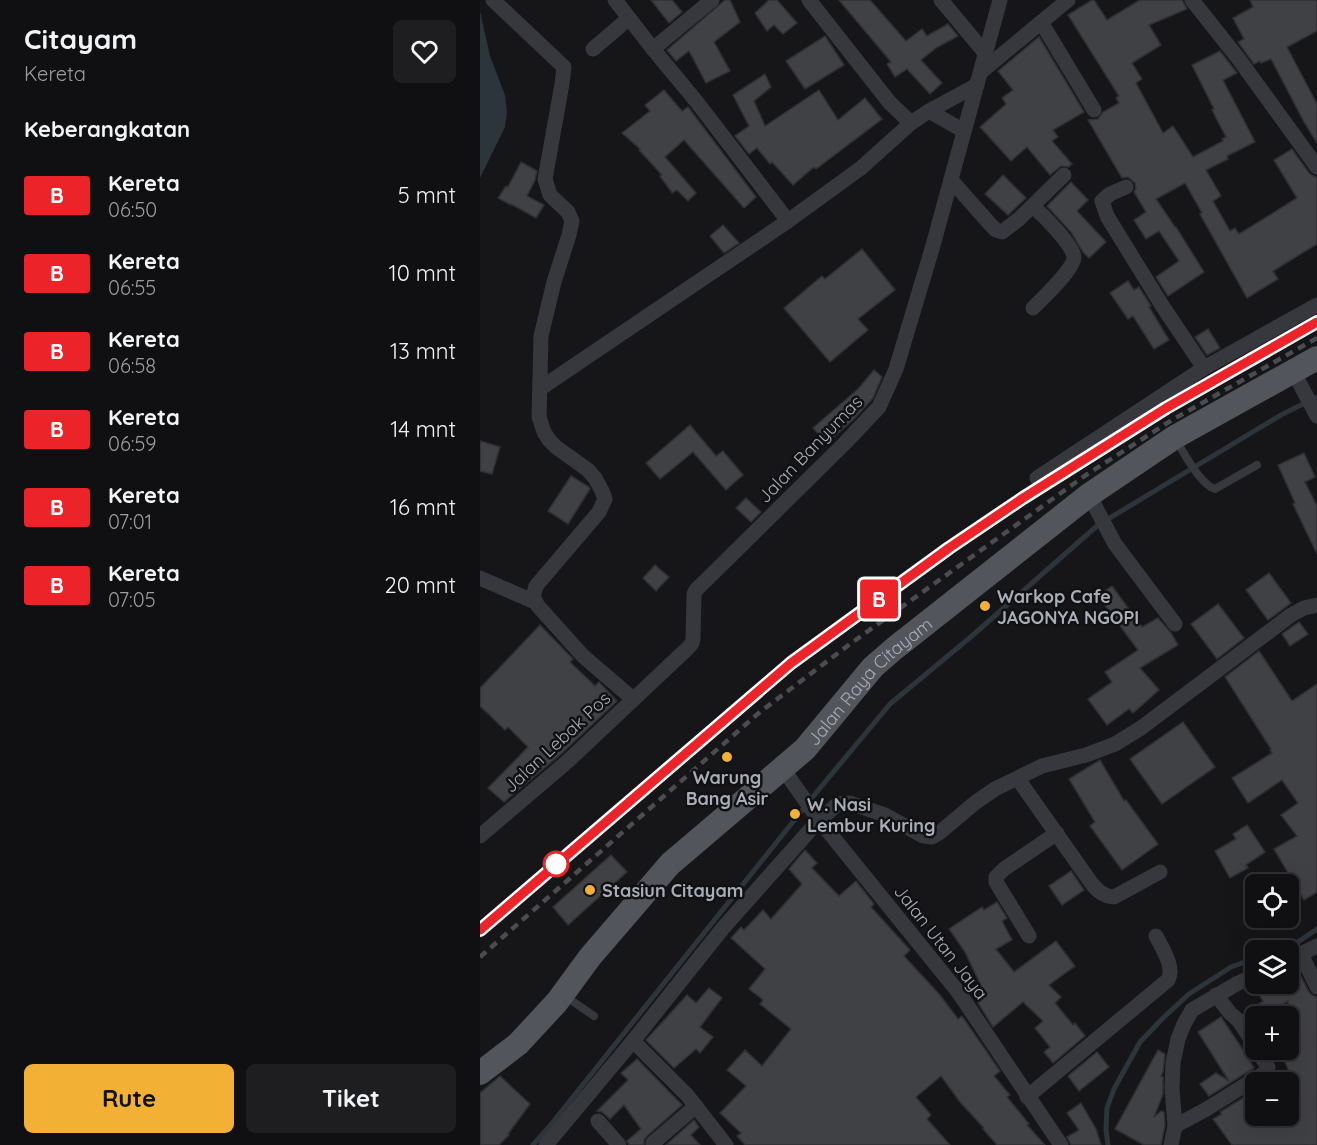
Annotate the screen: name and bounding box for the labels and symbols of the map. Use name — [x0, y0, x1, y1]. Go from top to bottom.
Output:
street label: Jalan Banyumas — [753, 390, 867, 508]
line badge: B — [860, 580, 898, 618]
place label: Warkop Cafe JAGONYA NGOPI — [997, 585, 1139, 629]
marker: Warkop Cafe JAGONYA NGOPI — [978, 599, 992, 613]
street label: Jalan Raya Citayam — [802, 612, 937, 750]
street label: Jalan Lebak Pos — [499, 687, 615, 797]
marker: Warung Bang Asir — [720, 750, 734, 764]
place label: Warung Bang Asir — [686, 766, 768, 810]
place label: W. Nasi Lembur Kuring — [807, 793, 935, 837]
marker: W. Nasi Lembur Kuring — [788, 807, 802, 821]
unlabelled marker — [543, 851, 569, 877]
place label: Stasiun Citayam — [602, 879, 743, 902]
street label: Jalan Utan Jaya — [889, 880, 993, 1004]
marker: Stasiun Citayam — [583, 883, 597, 897]

